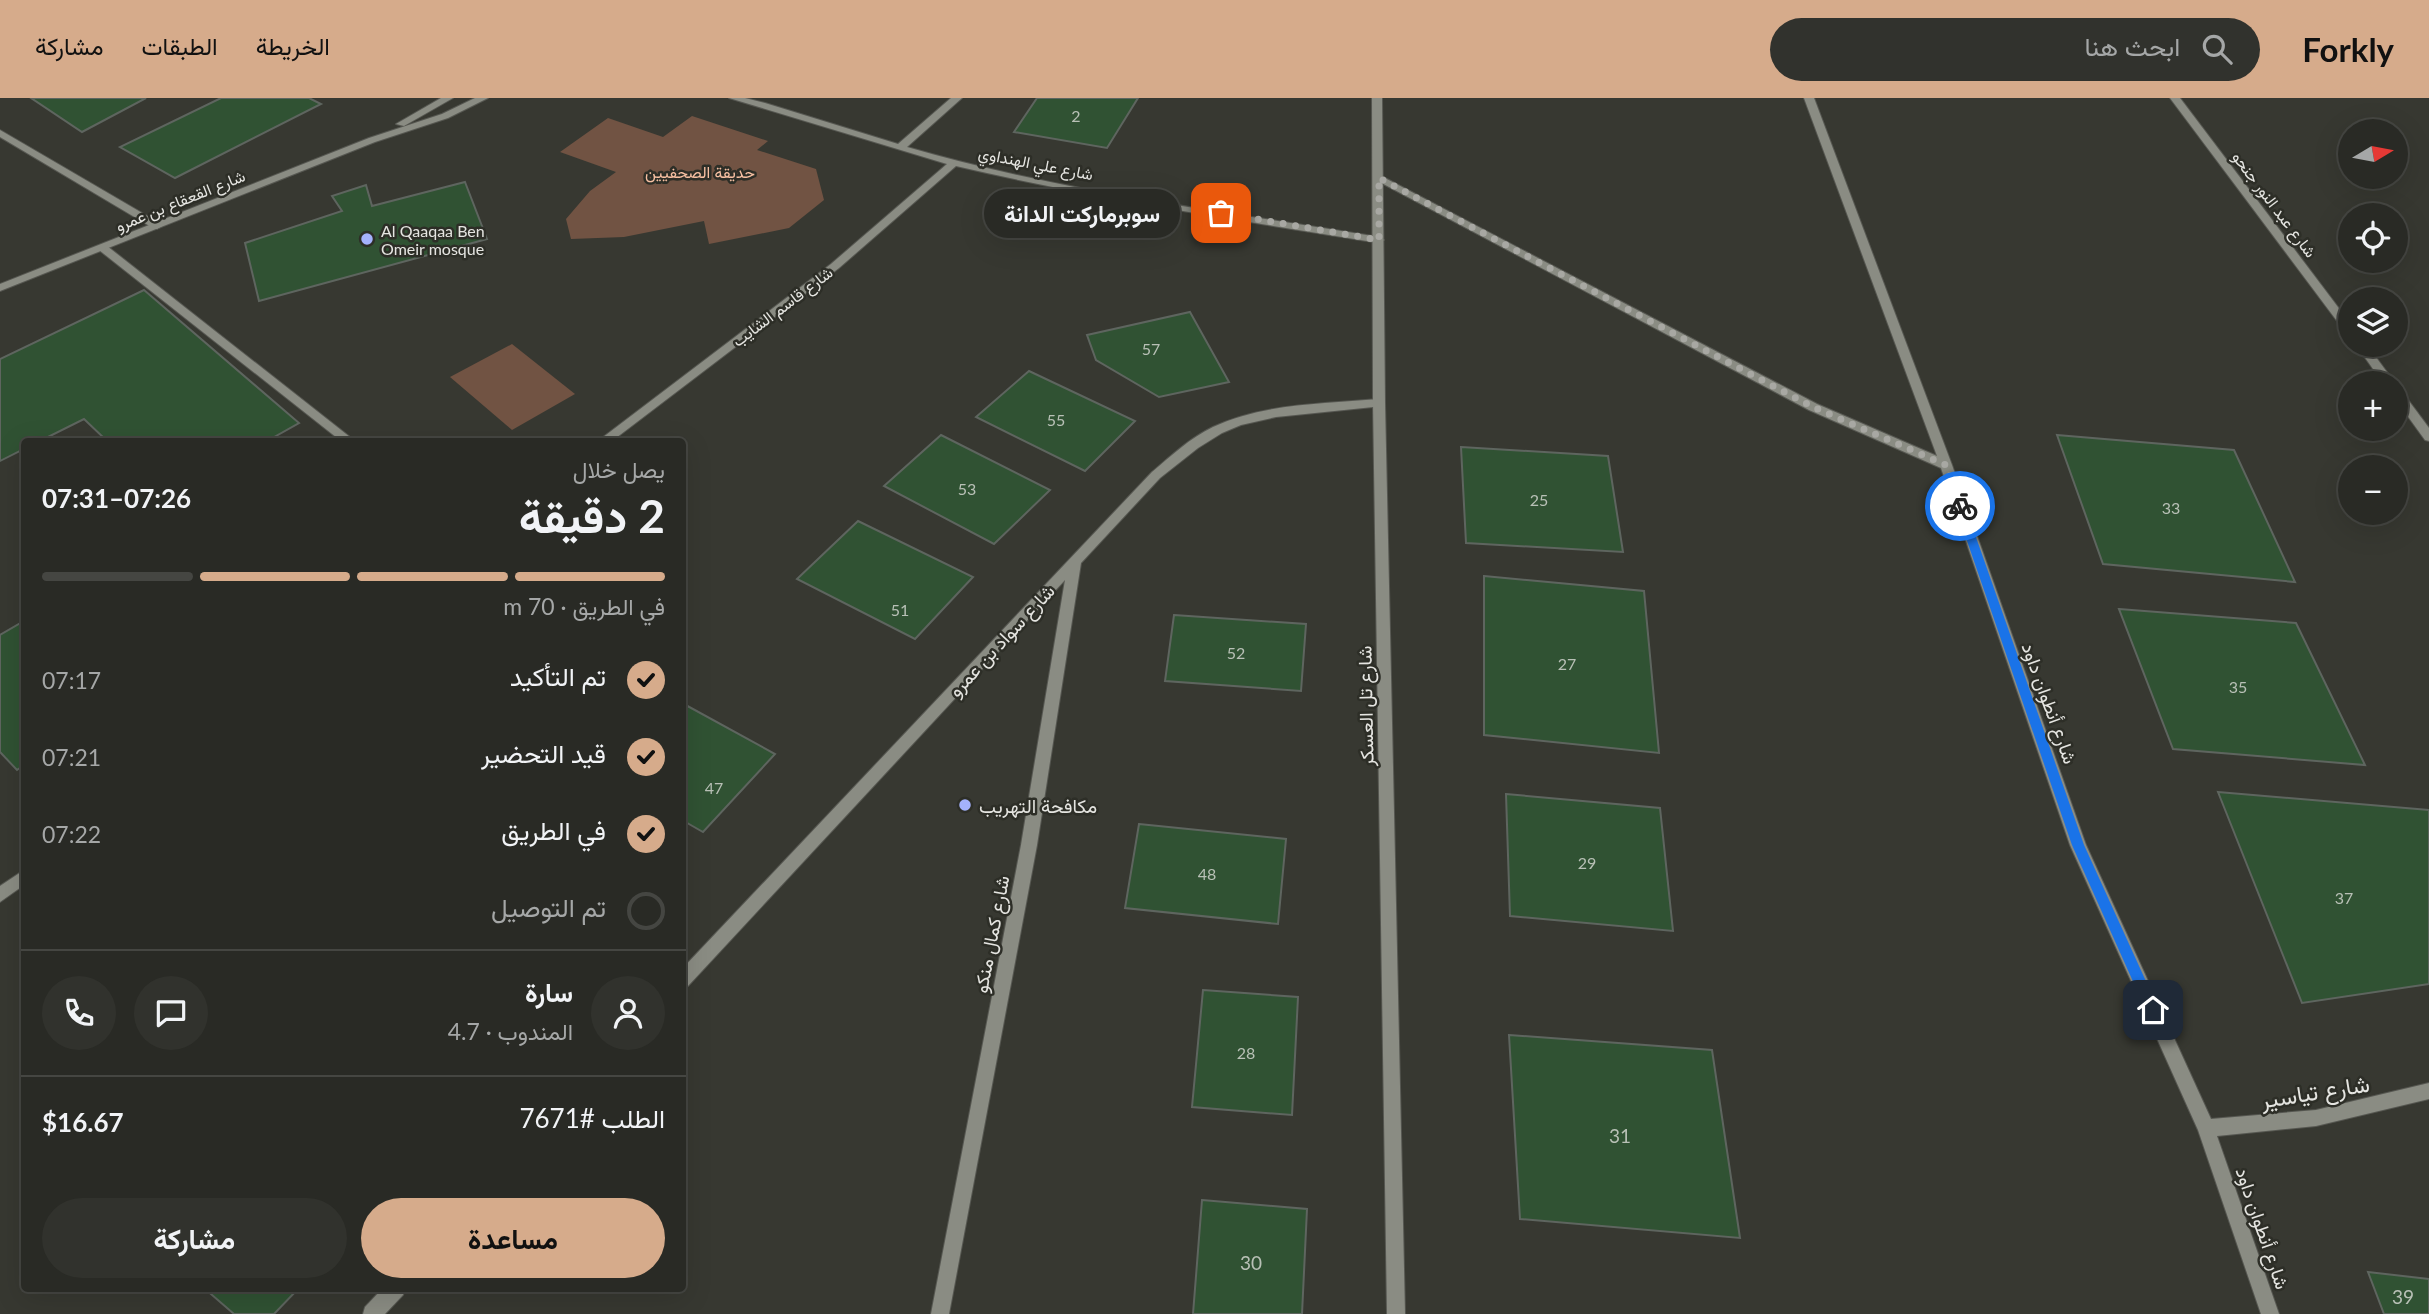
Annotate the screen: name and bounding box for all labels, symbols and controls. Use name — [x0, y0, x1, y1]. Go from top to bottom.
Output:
search box — [1770, 18, 2260, 81]
text: Forkly — [2302, 29, 2394, 69]
text: ابحث هنا — [2084, 30, 2180, 62]
icon: search — [2198, 30, 2236, 68]
text: مشاركة — [35, 31, 103, 60]
text: الطبقات — [141, 31, 218, 60]
text: الخريطة — [256, 31, 330, 60]
house number: 2 — [1071, 106, 1081, 125]
north arrow — [2338, 119, 2408, 189]
map controls — [2338, 119, 2408, 525]
street label: شارع علي الهنداوي — [976, 143, 1095, 188]
street label: شارع عبد النور جنحو — [2227, 147, 2321, 262]
park label: حديقة الصحفيين — [645, 162, 755, 183]
street label: شارع القعقاع بن عمرو — [112, 165, 249, 237]
pin — [1191, 183, 1251, 243]
callout: سوبرماركت الدانة — [983, 188, 1179, 238]
icon: bag — [1202, 194, 1240, 232]
text: سوبرماركت الدانة — [1004, 199, 1160, 227]
button: locate — [2338, 203, 2408, 273]
place label: Al Qaaqaa Ben Omeir mosque — [381, 221, 485, 258]
marker: Al Qaaqaa Ben Omeir mosque — [359, 231, 375, 247]
street label: شارع قاسم الشايب — [728, 262, 838, 352]
button: layers — [2338, 287, 2408, 357]
house number: 57 — [1142, 339, 1160, 358]
button: + — [2338, 371, 2408, 441]
house number: 55 — [1047, 410, 1065, 429]
text: يصل خلال — [573, 455, 665, 483]
button: − — [2338, 455, 2408, 525]
courier — [1925, 471, 1995, 541]
house number: 53 — [958, 479, 976, 498]
text: 07:26–07:31 — [42, 482, 191, 514]
icon: bike — [1941, 487, 1979, 525]
text: 2 دقيقة — [519, 488, 665, 543]
house number: 25 — [1530, 490, 1548, 509]
house number: 33 — [2162, 498, 2180, 517]
street label: شارع سواد بن عمرو — [943, 579, 1060, 702]
text: في الطريق · 70 m — [503, 592, 665, 620]
house number: 51 — [891, 600, 909, 619]
street label: شارع أنطوان داود — [2016, 639, 2083, 767]
house number: 52 — [1227, 643, 1245, 662]
street label: شارع تل العسكر — [1352, 645, 1380, 768]
house number: 27 — [1558, 654, 1576, 673]
text: تم التأكيد — [510, 660, 606, 692]
icon: check — [627, 661, 665, 699]
text: 07:17 — [42, 666, 101, 694]
house number: 35 — [2229, 677, 2247, 696]
text: قيد التحضير — [481, 737, 606, 769]
icon: check — [627, 738, 665, 776]
text: 07:21 — [42, 743, 101, 771]
house number: 47 — [705, 778, 723, 797]
place label: مكافحة التهريب — [979, 794, 1097, 818]
marker: مكافحة التهريب — [957, 797, 973, 813]
text: في الطريق — [501, 814, 606, 846]
icon: check — [627, 815, 665, 853]
text: 07:22 — [42, 820, 101, 848]
house number: 29 — [1578, 853, 1596, 872]
house number: 48 — [1198, 864, 1216, 883]
street label: شارع كمال منكو — [968, 873, 1016, 995]
house number: 37 — [2335, 888, 2353, 907]
text: تم التوصيل — [491, 891, 606, 923]
button: phone — [42, 976, 116, 1050]
button: chat — [134, 976, 208, 1050]
text: سارة — [525, 976, 573, 1008]
button: person — [591, 976, 665, 1050]
pin — [2123, 980, 2183, 1040]
icon: home — [2134, 991, 2172, 1029]
text: المندوب · 4.7 — [448, 1017, 573, 1045]
house number: 28 — [1237, 1043, 1255, 1062]
street label: شارع تياسير — [2258, 1069, 2372, 1117]
text: الطلب #7671 — [519, 1102, 665, 1134]
text: $16.67 — [42, 1106, 124, 1138]
house number: 31 — [1609, 1124, 1631, 1147]
street label: شارع أنطوان داود — [2230, 1164, 2295, 1293]
button: مشاركة — [42, 1198, 347, 1278]
button: مساعدة — [361, 1198, 665, 1278]
house number: 30 — [1240, 1251, 1262, 1274]
house number: 39 — [2392, 1285, 2414, 1308]

